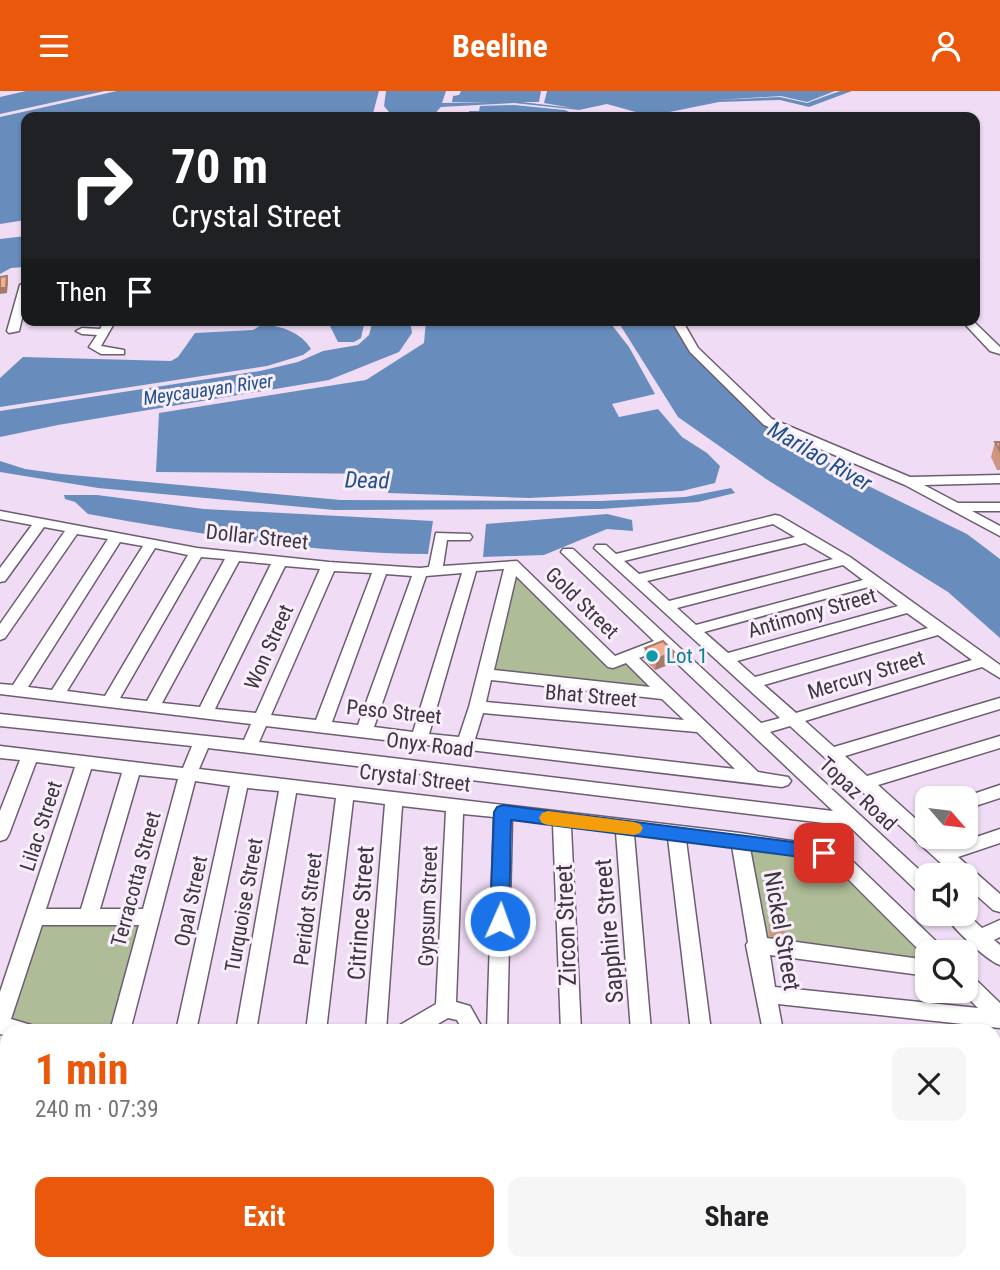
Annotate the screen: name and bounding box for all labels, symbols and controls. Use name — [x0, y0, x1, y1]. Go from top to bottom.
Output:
icon: menu — [35, 27, 73, 65]
text: Beeline — [452, 27, 548, 65]
icon: person — [927, 27, 965, 65]
text: 70 m — [171, 138, 268, 195]
icon: right — [56, 140, 147, 231]
text: Crystal Street — [171, 197, 342, 235]
icon: arrive — [121, 273, 159, 311]
text: Then — [56, 277, 107, 307]
water label: Meycauayan River — [142, 369, 275, 410]
water label: Marilao River — [763, 416, 877, 498]
water label: Dead — [344, 467, 391, 494]
street label: Dollar Street — [205, 520, 309, 554]
street label: Gold Street — [540, 562, 624, 644]
street label: Antimony Street — [745, 583, 879, 643]
street label: Won Street — [240, 601, 298, 693]
place label: Lot 1 — [666, 644, 708, 668]
street label: Mercury Street — [805, 646, 927, 704]
marker: Lot 1 — [644, 648, 660, 664]
street label: Bhat Street — [544, 680, 638, 712]
street label: Peso Street — [345, 695, 443, 729]
street label: Onyx Road — [385, 728, 475, 762]
street label: Topaz Road — [814, 752, 902, 836]
street label: Crystal Street — [358, 759, 472, 797]
street label: Lilac Street — [15, 778, 67, 874]
north arrow — [915, 786, 978, 849]
map controls — [915, 786, 978, 1003]
street label: Terracotta Street — [106, 809, 166, 949]
pin — [794, 823, 854, 883]
icon: arrive — [805, 834, 843, 872]
street label: Turquoise Street — [220, 836, 268, 974]
street label: Citrince Street — [342, 845, 380, 981]
street label: Gypsum Street — [414, 845, 442, 967]
street label: Peridot Street — [289, 851, 327, 967]
street label: Opal Street — [170, 854, 212, 948]
street label: Sapphire Street — [589, 858, 629, 1004]
button: sound — [915, 863, 978, 926]
street label: Zircon Street — [550, 864, 582, 986]
street label: Nickel Street — [758, 869, 806, 993]
position arrow — [463, 884, 537, 958]
button: search — [915, 940, 978, 1003]
text: 1 min — [35, 1045, 128, 1094]
button: close — [892, 1047, 966, 1121]
text: 240 m · 07:39 — [35, 1096, 159, 1123]
button: Exit — [35, 1177, 494, 1257]
button: Share — [508, 1177, 966, 1257]

